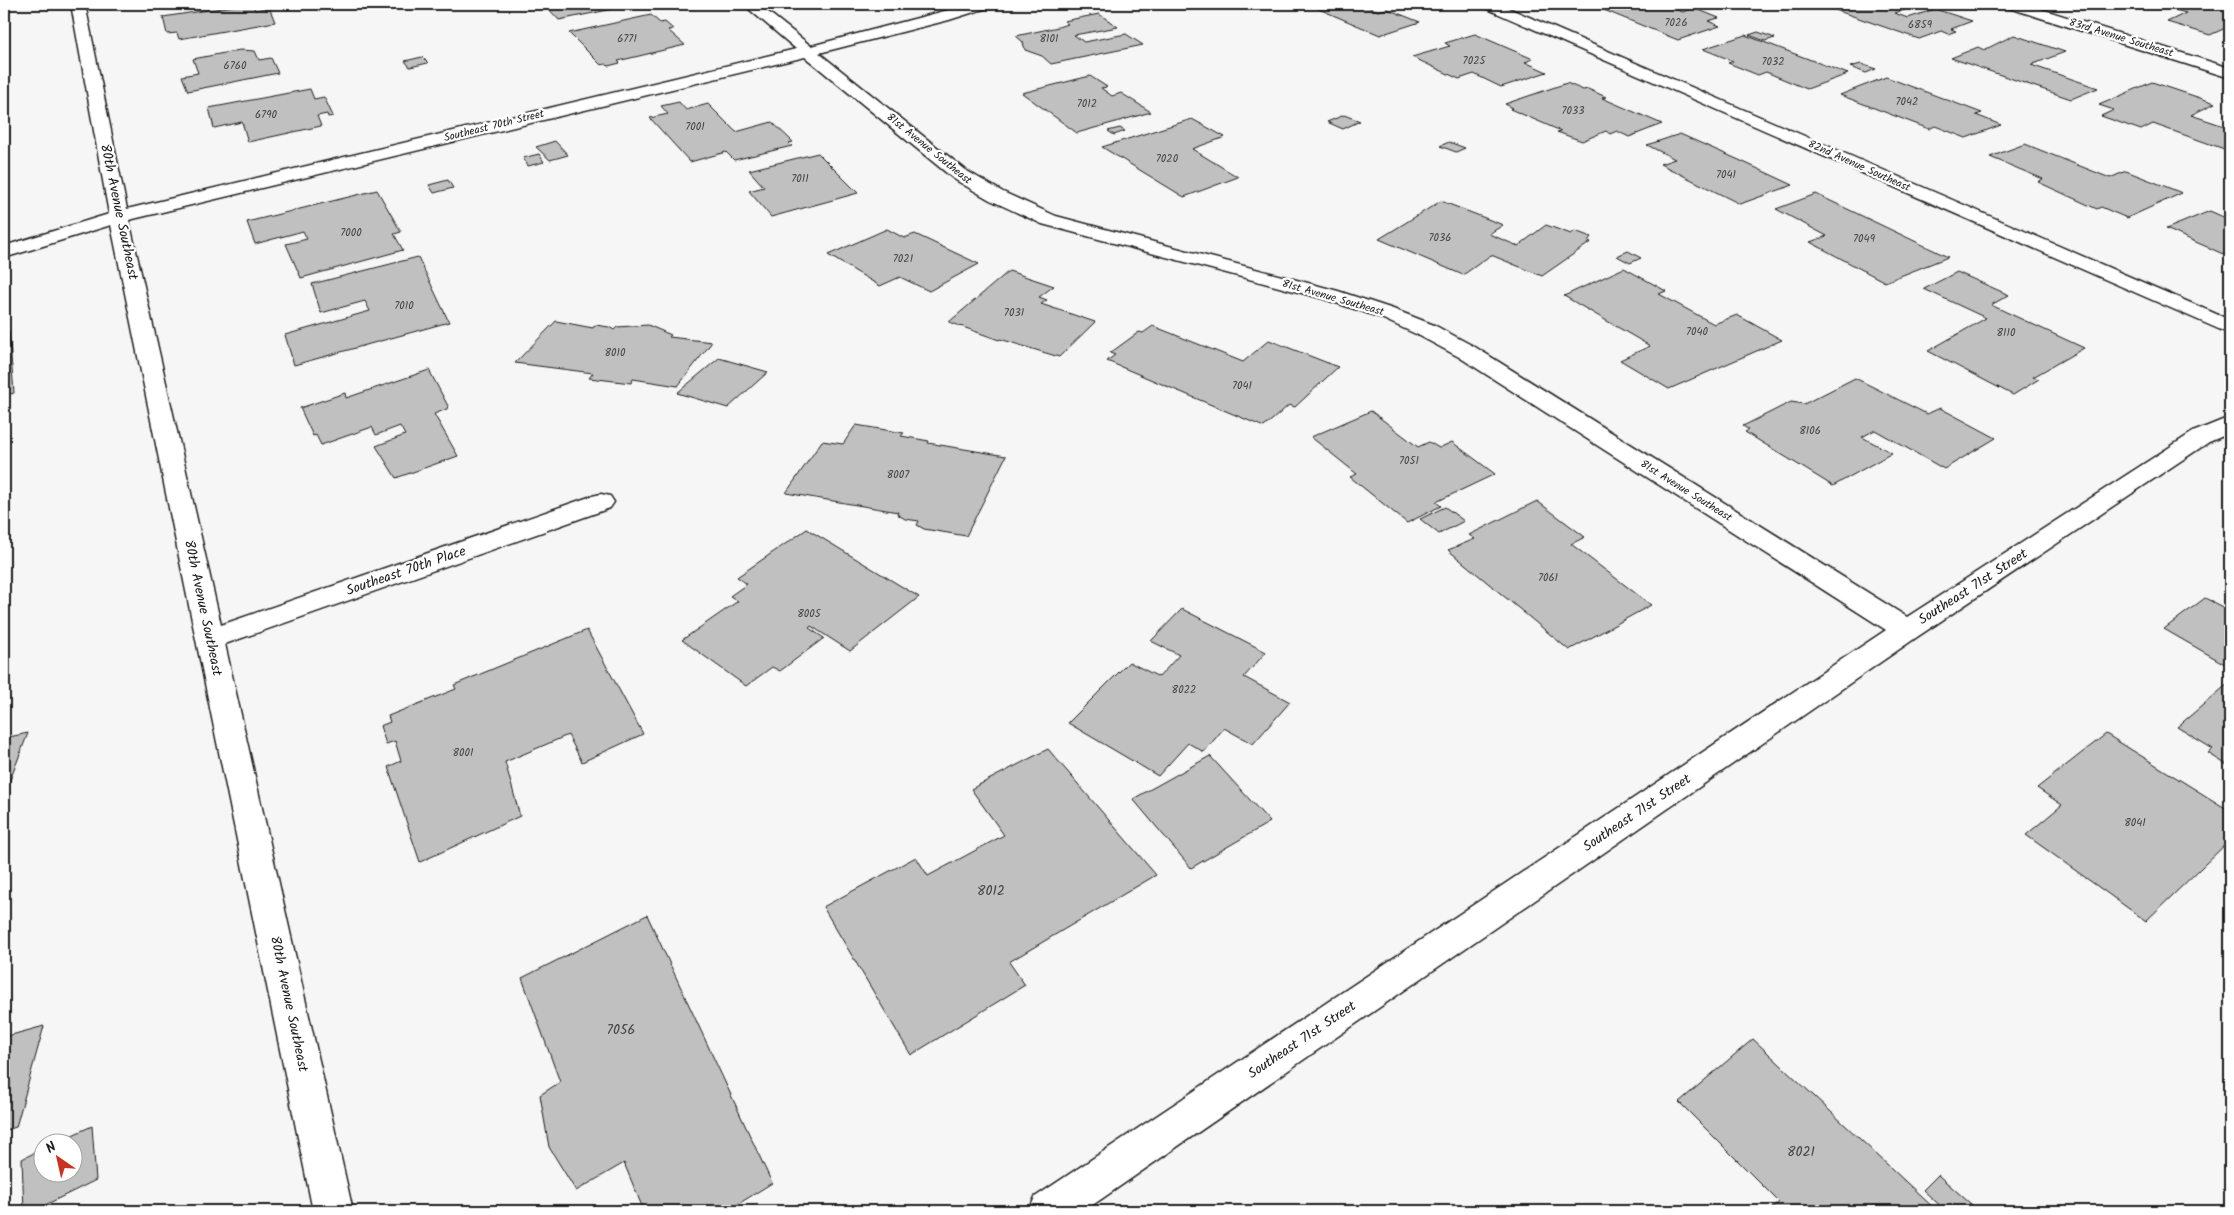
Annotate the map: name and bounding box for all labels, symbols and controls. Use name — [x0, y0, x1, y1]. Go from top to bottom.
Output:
house number: 7026 — [1664, 14, 1688, 32]
street label: 83rd Avenue Southeast — [2066, 14, 2176, 63]
house number: 6859 — [1908, 16, 1933, 34]
house number: 6771 — [617, 30, 637, 48]
house number: 8101 — [1039, 30, 1059, 48]
house number: 7025 — [1463, 52, 1487, 70]
house number: 7032 — [1761, 53, 1785, 71]
house number: 6760 — [224, 57, 247, 75]
house number: 7042 — [1895, 93, 1919, 111]
house number: 7012 — [1077, 95, 1097, 113]
house number: 7033 — [1561, 102, 1585, 120]
street label: Southeast 70th Street — [442, 105, 547, 147]
house number: 6790 — [255, 106, 278, 124]
street label: 81st Avenue Southeast — [882, 109, 976, 190]
house number: 7001 — [685, 118, 705, 136]
street label: 82nd Avenue Southeast — [1805, 135, 1914, 197]
street label: 80th Avenue Southeast — [94, 142, 144, 283]
house number: 7020 — [1156, 150, 1179, 168]
house number: 7041 — [1716, 166, 1736, 184]
house number: 7011 — [791, 170, 809, 188]
house number: 7000 — [340, 224, 362, 242]
house number: 7036 — [1429, 229, 1451, 247]
house number: 7049 — [1853, 230, 1876, 248]
house number: 7021 — [893, 250, 913, 268]
street label: 81st Avenue Southeast — [1280, 275, 1387, 321]
house number: 7010 — [394, 297, 414, 315]
house number: 7031 — [1004, 304, 1024, 322]
house number: 7040 — [1686, 323, 1709, 341]
house number: 8110 — [1996, 324, 2016, 342]
house number: 8010 — [604, 344, 626, 362]
house number: 7041 — [1232, 377, 1252, 395]
house number: 8106 — [1799, 422, 1821, 440]
house number: 7051 — [1399, 452, 1419, 470]
street label: 81st Avenue Southeast — [1636, 455, 1736, 527]
house number: 8007 — [887, 466, 910, 484]
street label: 80th Avenue Southeast — [178, 538, 228, 679]
street label: Southeast 70th Place — [343, 540, 470, 602]
street label: Southeast 71st Street — [1914, 543, 2033, 631]
house number: 7061 — [1538, 569, 1558, 587]
house number: 8005 — [797, 605, 822, 623]
house number: 8022 — [1172, 681, 1196, 699]
house number: 8001 — [452, 744, 474, 762]
street label: Southeast 71st Street — [1578, 768, 1696, 858]
house number: 8041 — [2124, 814, 2146, 832]
house number: 8012 — [977, 880, 1005, 902]
street label: 80th Avenue Southeast — [264, 934, 314, 1075]
street label: Southeast 71st Street — [1243, 995, 1361, 1085]
house number: 7056 — [607, 1019, 635, 1041]
north arrow — [32, 1132, 82, 1182]
text: N — [41, 1136, 61, 1160]
house number: 8021 — [1787, 1141, 1815, 1163]

